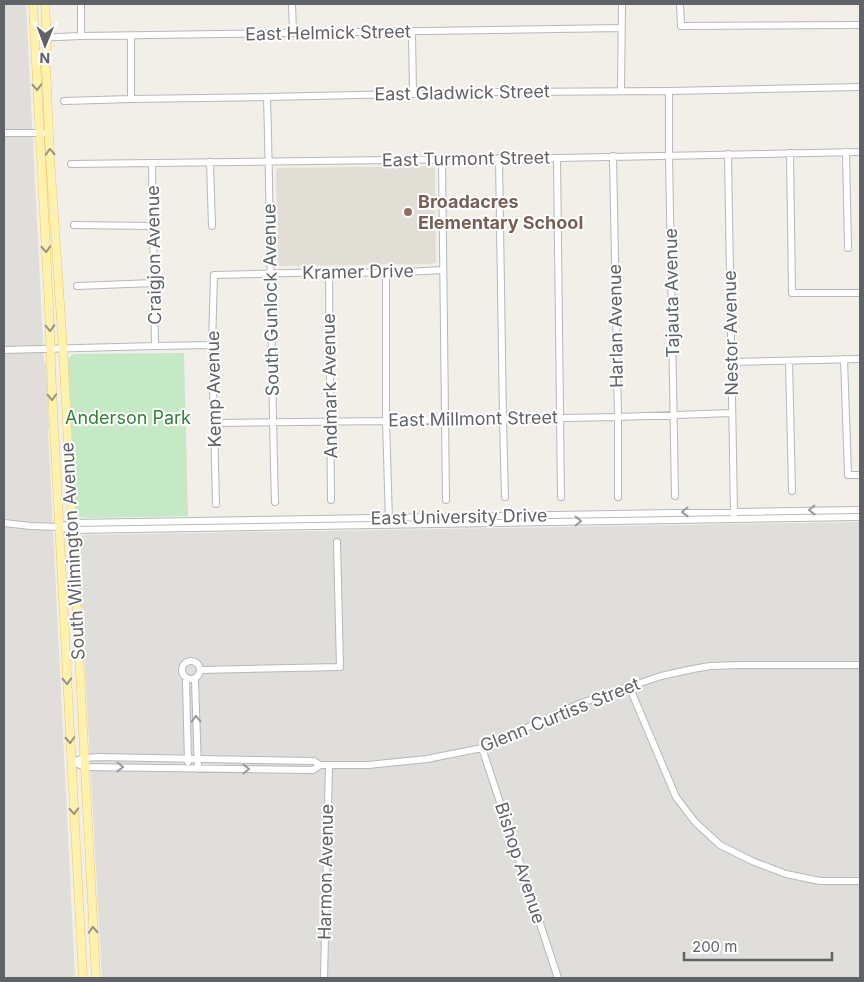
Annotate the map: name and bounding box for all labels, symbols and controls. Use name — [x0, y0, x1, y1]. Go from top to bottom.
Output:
north arrow — [20, 20, 70, 70]
street label: East Helmick Street — [245, 21, 411, 44]
text: N — [39, 50, 50, 67]
street label: East Gladwick Street — [374, 80, 550, 105]
one-way arrow — [32, 83, 43, 91]
street label: East Turmont Street — [382, 147, 550, 170]
one-way arrow — [45, 148, 56, 156]
street label: Craigjon Avenue — [142, 185, 165, 325]
place label: Broadacres Elementary School — [418, 191, 583, 233]
street label: South Gunlock Avenue — [258, 203, 283, 397]
marker: Broadacres Elementary School — [402, 206, 414, 218]
street label: Tajauta Avenue — [660, 228, 683, 358]
one-way arrow — [40, 246, 51, 254]
street label: Kramer Drive — [302, 260, 414, 283]
street label: Harlan Avenue — [604, 264, 627, 388]
street label: Nestor Avenue — [719, 270, 742, 396]
street label: Andmark Avenue — [318, 313, 341, 459]
one-way arrow — [45, 324, 56, 332]
street label: Kemp Avenue — [202, 330, 225, 448]
one-way arrow — [47, 393, 58, 401]
park label: Anderson Park — [65, 407, 191, 428]
street label: East Millmont Street — [388, 407, 558, 430]
street label: South Wilmington Avenue — [56, 441, 89, 661]
street label: East University Drive — [370, 504, 548, 529]
one-way arrow — [807, 505, 815, 515]
one-way arrow — [681, 507, 688, 517]
one-way arrow — [574, 516, 582, 527]
street label: Glenn Curtiss Street — [477, 673, 643, 756]
one-way arrow — [62, 677, 73, 685]
one-way arrow — [191, 714, 202, 722]
one-way arrow — [65, 736, 76, 744]
one-way arrow — [116, 762, 124, 772]
one-way arrow — [243, 764, 251, 775]
street label: Bishop Avenue — [491, 799, 550, 926]
street label: Harmon Avenue — [314, 804, 337, 940]
one-way arrow — [69, 807, 80, 815]
one-way arrow — [88, 925, 99, 933]
scale bar — [684, 930, 832, 962]
text: 200 m — [692, 937, 737, 956]

